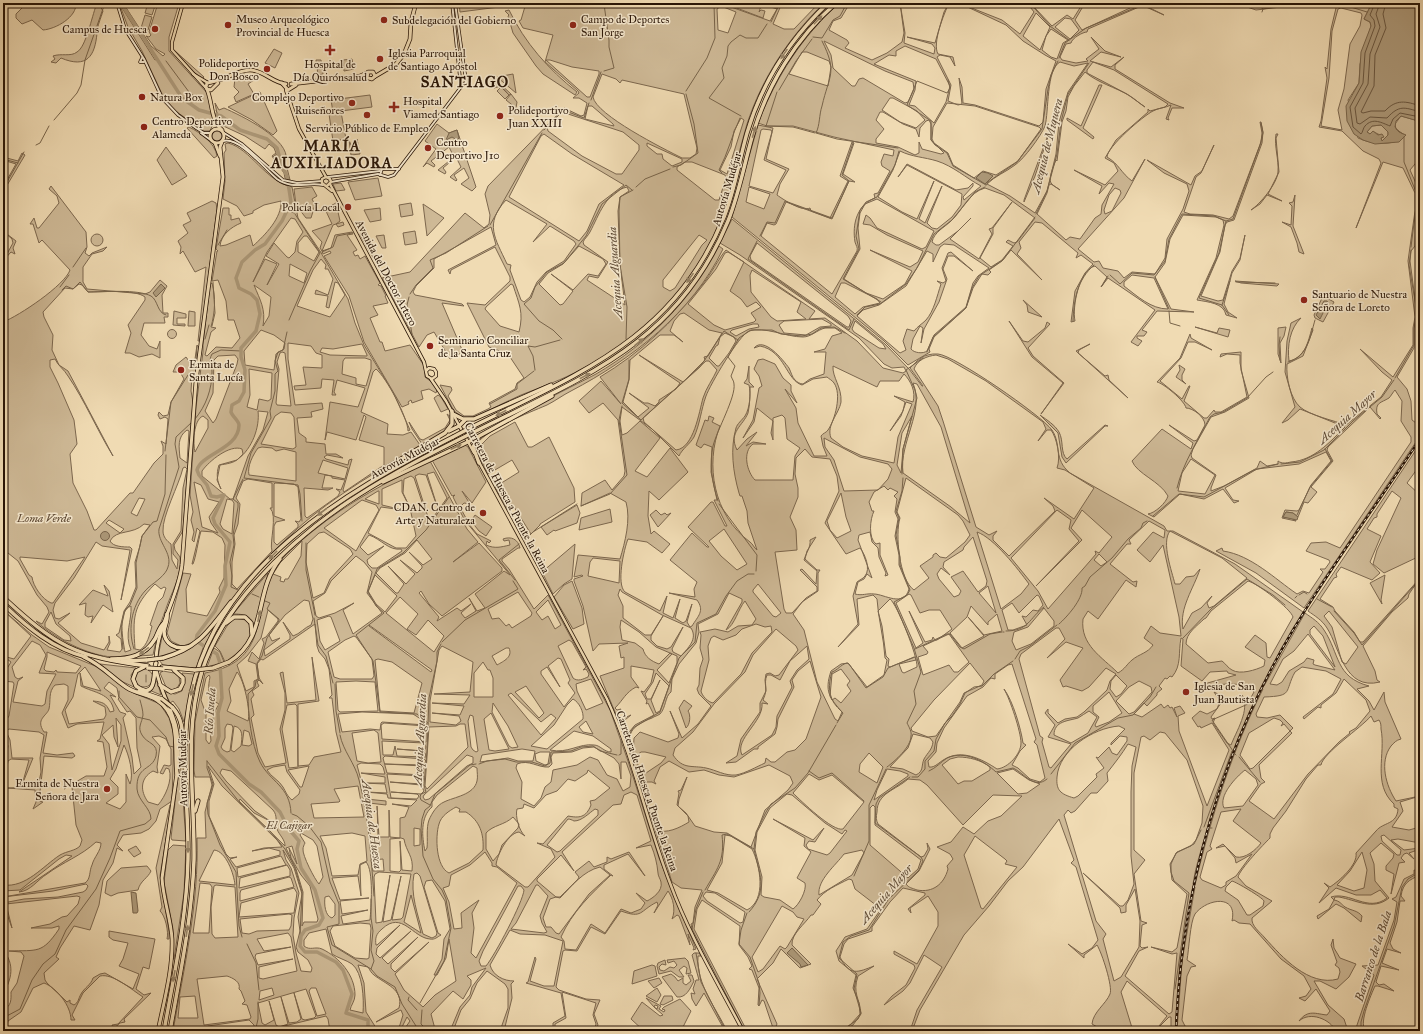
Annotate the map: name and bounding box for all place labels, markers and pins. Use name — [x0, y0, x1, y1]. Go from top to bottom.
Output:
place label: Museo Arqueológico Provincial de Huesca — [236, 13, 330, 39]
place label: Campo de Deportes San Jorge — [581, 13, 669, 40]
place label: Subdelegación del Gobierno — [392, 14, 517, 27]
marker: Subdelegación del Gobierno — [379, 15, 389, 25]
marker: Museo Arqueológico Provincial de Huesca — [223, 20, 233, 30]
marker: Campo de Deportes San Jorge — [568, 20, 578, 30]
place label: Campus de Huesca — [62, 23, 147, 36]
marker: Campus de Huesca — [150, 24, 160, 34]
marker: Hospital de Día Quirónsalud — [324, 44, 336, 56]
place label: Iglesia Parroquial de Santiago Apóstol — [388, 47, 477, 73]
marker: Iglesia Parroquial de Santiago Apóstol — [375, 54, 385, 64]
place label: Polideportivo Don Bosco — [198, 57, 259, 83]
place label: Hospital de Día Quirónsalud — [293, 58, 367, 84]
marker: Polideportivo Don Bosco — [262, 64, 272, 74]
place label: Natura Box — [150, 91, 202, 104]
place label: Complejo Deportivo Ruiseñores — [252, 91, 344, 117]
marker: Natura Box — [137, 92, 147, 102]
place label: Hospital Viamed Santiago — [402, 95, 480, 121]
marker: Complejo Deportivo Ruiseñores — [347, 98, 357, 108]
marker: Hospital Viamed Santiago — [388, 101, 400, 113]
place label: Polideportivo Juan XXIII — [507, 104, 569, 131]
marker: Servicio Público de Empleo — [362, 110, 372, 120]
marker: Polideportivo Juan XXIII — [495, 111, 505, 121]
place label: Centro Deportivo Alameda — [151, 115, 232, 141]
marker: Centro Deportivo Alameda — [139, 122, 149, 132]
place label: Servicio Público de Empleo — [305, 122, 429, 135]
place label: Centro Deportivo J10 — [436, 136, 500, 163]
marker: Centro Deportivo J10 — [423, 143, 433, 153]
place label: Policía Local — [282, 201, 340, 214]
marker: Policía Local — [343, 202, 353, 212]
place label: Santuario de Nuestra Señora de Loreto — [1312, 288, 1407, 314]
marker: Santuario de Nuestra Señora de Loreto — [1299, 295, 1309, 305]
place label: Seminario Conciliar de la Santa Cruz — [438, 334, 529, 360]
marker: Seminario Conciliar de la Santa Cruz — [425, 341, 435, 351]
place label: Ermita de Santa Lucía — [189, 358, 243, 384]
marker: Ermita de Santa Lucía — [176, 365, 186, 375]
place label: CDAN. Centro de Arte y Naturaleza — [394, 501, 475, 527]
marker: CDAN. Centro de Arte y Naturaleza — [478, 508, 488, 518]
place label: Iglesia de San Juan Bautista — [1193, 680, 1255, 707]
marker: Iglesia de San Juan Bautista — [1181, 687, 1191, 697]
place label: Ermita de Nuestra Señora de Jara — [15, 777, 99, 804]
marker: Ermita de Nuestra Señora de Jara — [102, 784, 112, 794]

